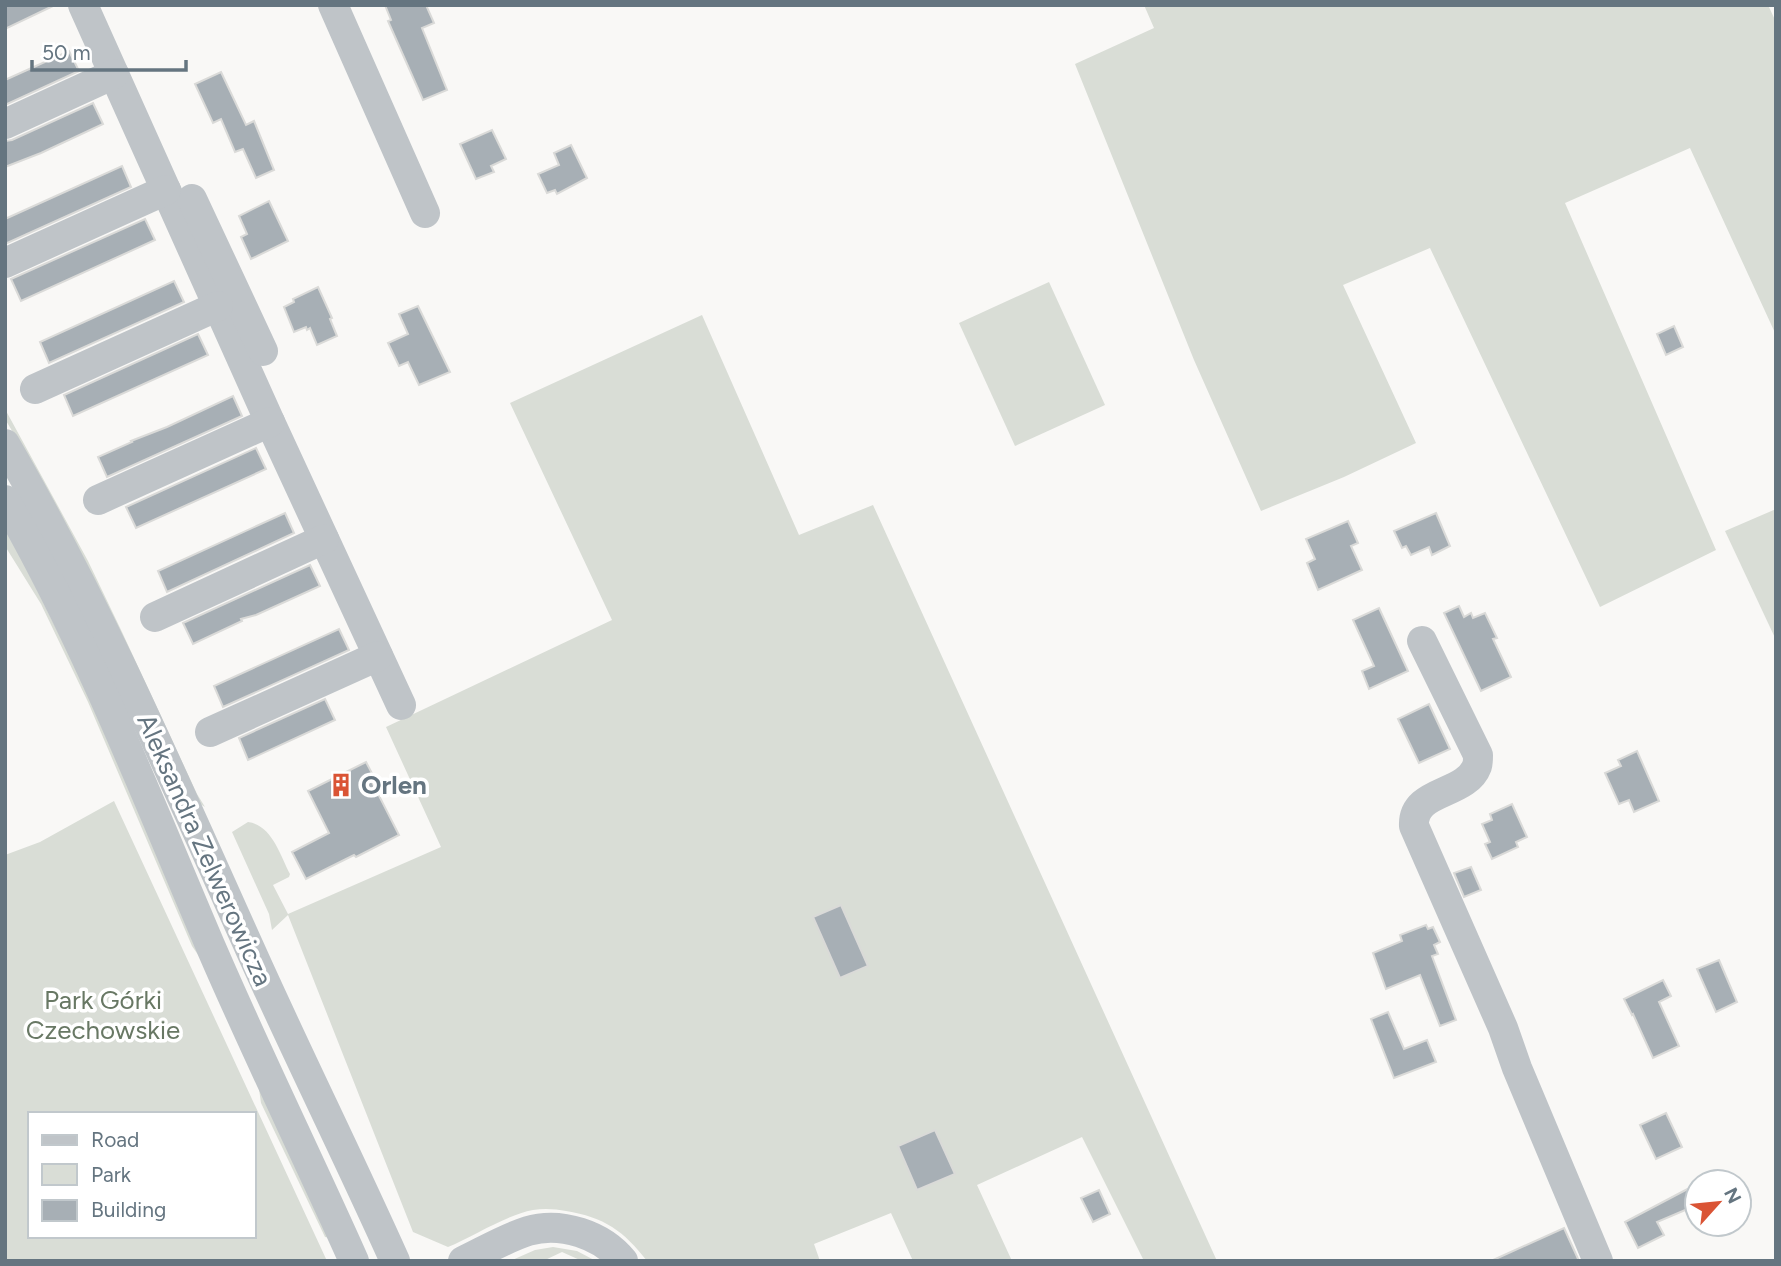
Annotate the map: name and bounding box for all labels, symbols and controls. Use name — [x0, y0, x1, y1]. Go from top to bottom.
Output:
scale bar — [32, 28, 186, 72]
text: 50 m — [42, 40, 91, 65]
street label: Aleksandra Zelwerowicza — [130, 709, 280, 991]
place label: Orlen — [361, 769, 427, 801]
building icon: Orlen — [327, 771, 355, 799]
park label: Park Górki Czechowskie — [26, 984, 180, 1046]
legend — [28, 1112, 256, 1238]
text: Road — [91, 1127, 139, 1152]
text: Park — [91, 1162, 132, 1187]
north arrow — [1683, 1168, 1753, 1238]
text: N — [1719, 1184, 1746, 1207]
text: Building — [91, 1197, 166, 1222]

